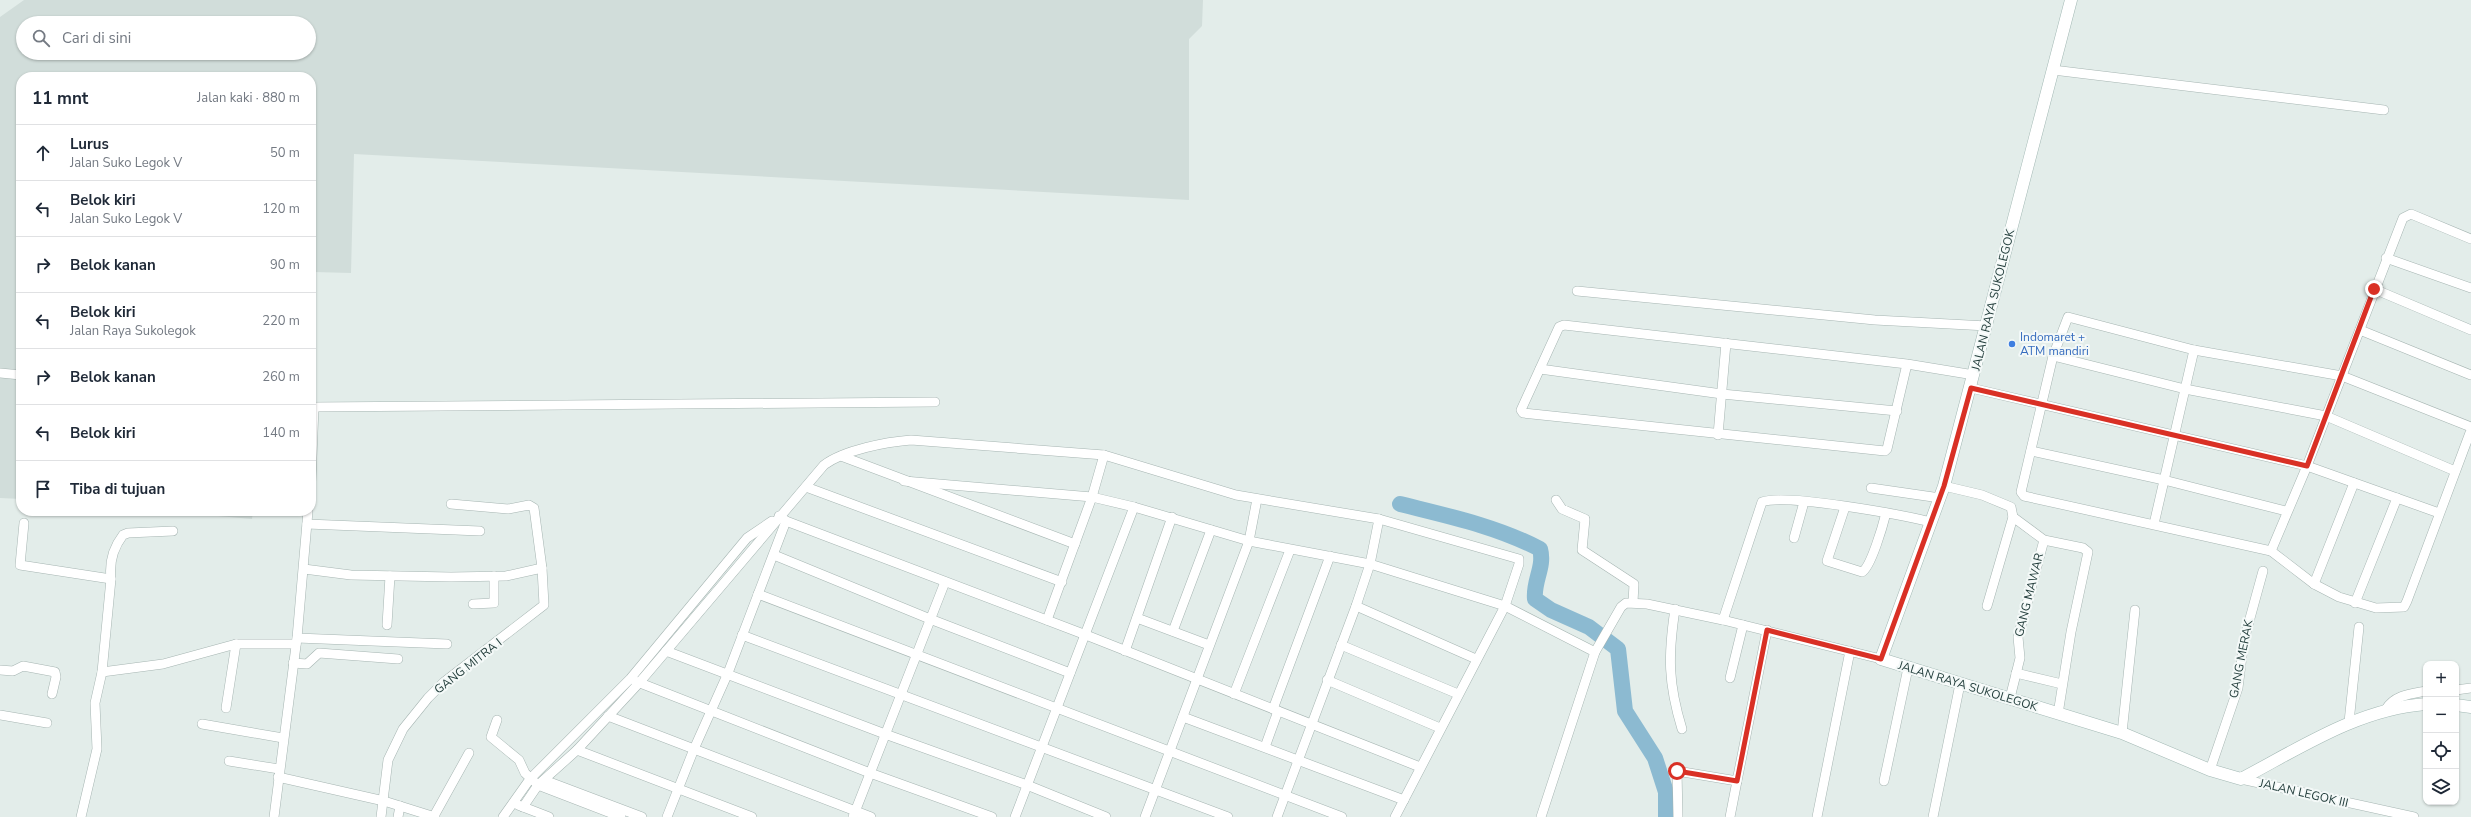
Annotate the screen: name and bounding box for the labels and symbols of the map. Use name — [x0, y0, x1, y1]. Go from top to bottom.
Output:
street label: JALAN RAYA SUKOLEGOK — [1967, 227, 2018, 373]
route end — [2365, 280, 2383, 298]
place label: Indomaret + ATM mandiri — [2020, 329, 2089, 359]
marker: Indomaret + ATM mandiri — [2007, 339, 2017, 349]
street label: GANG MAWAR — [2011, 551, 2047, 639]
street label: GANG MERAK — [2226, 618, 2257, 700]
street label: GANG MITRA I — [431, 635, 505, 697]
street label: JALAN RAYA SUKOLEGOK — [1895, 657, 2040, 715]
route start — [1668, 762, 1686, 780]
street label: JALAN LEGOK III — [2257, 775, 2350, 811]

